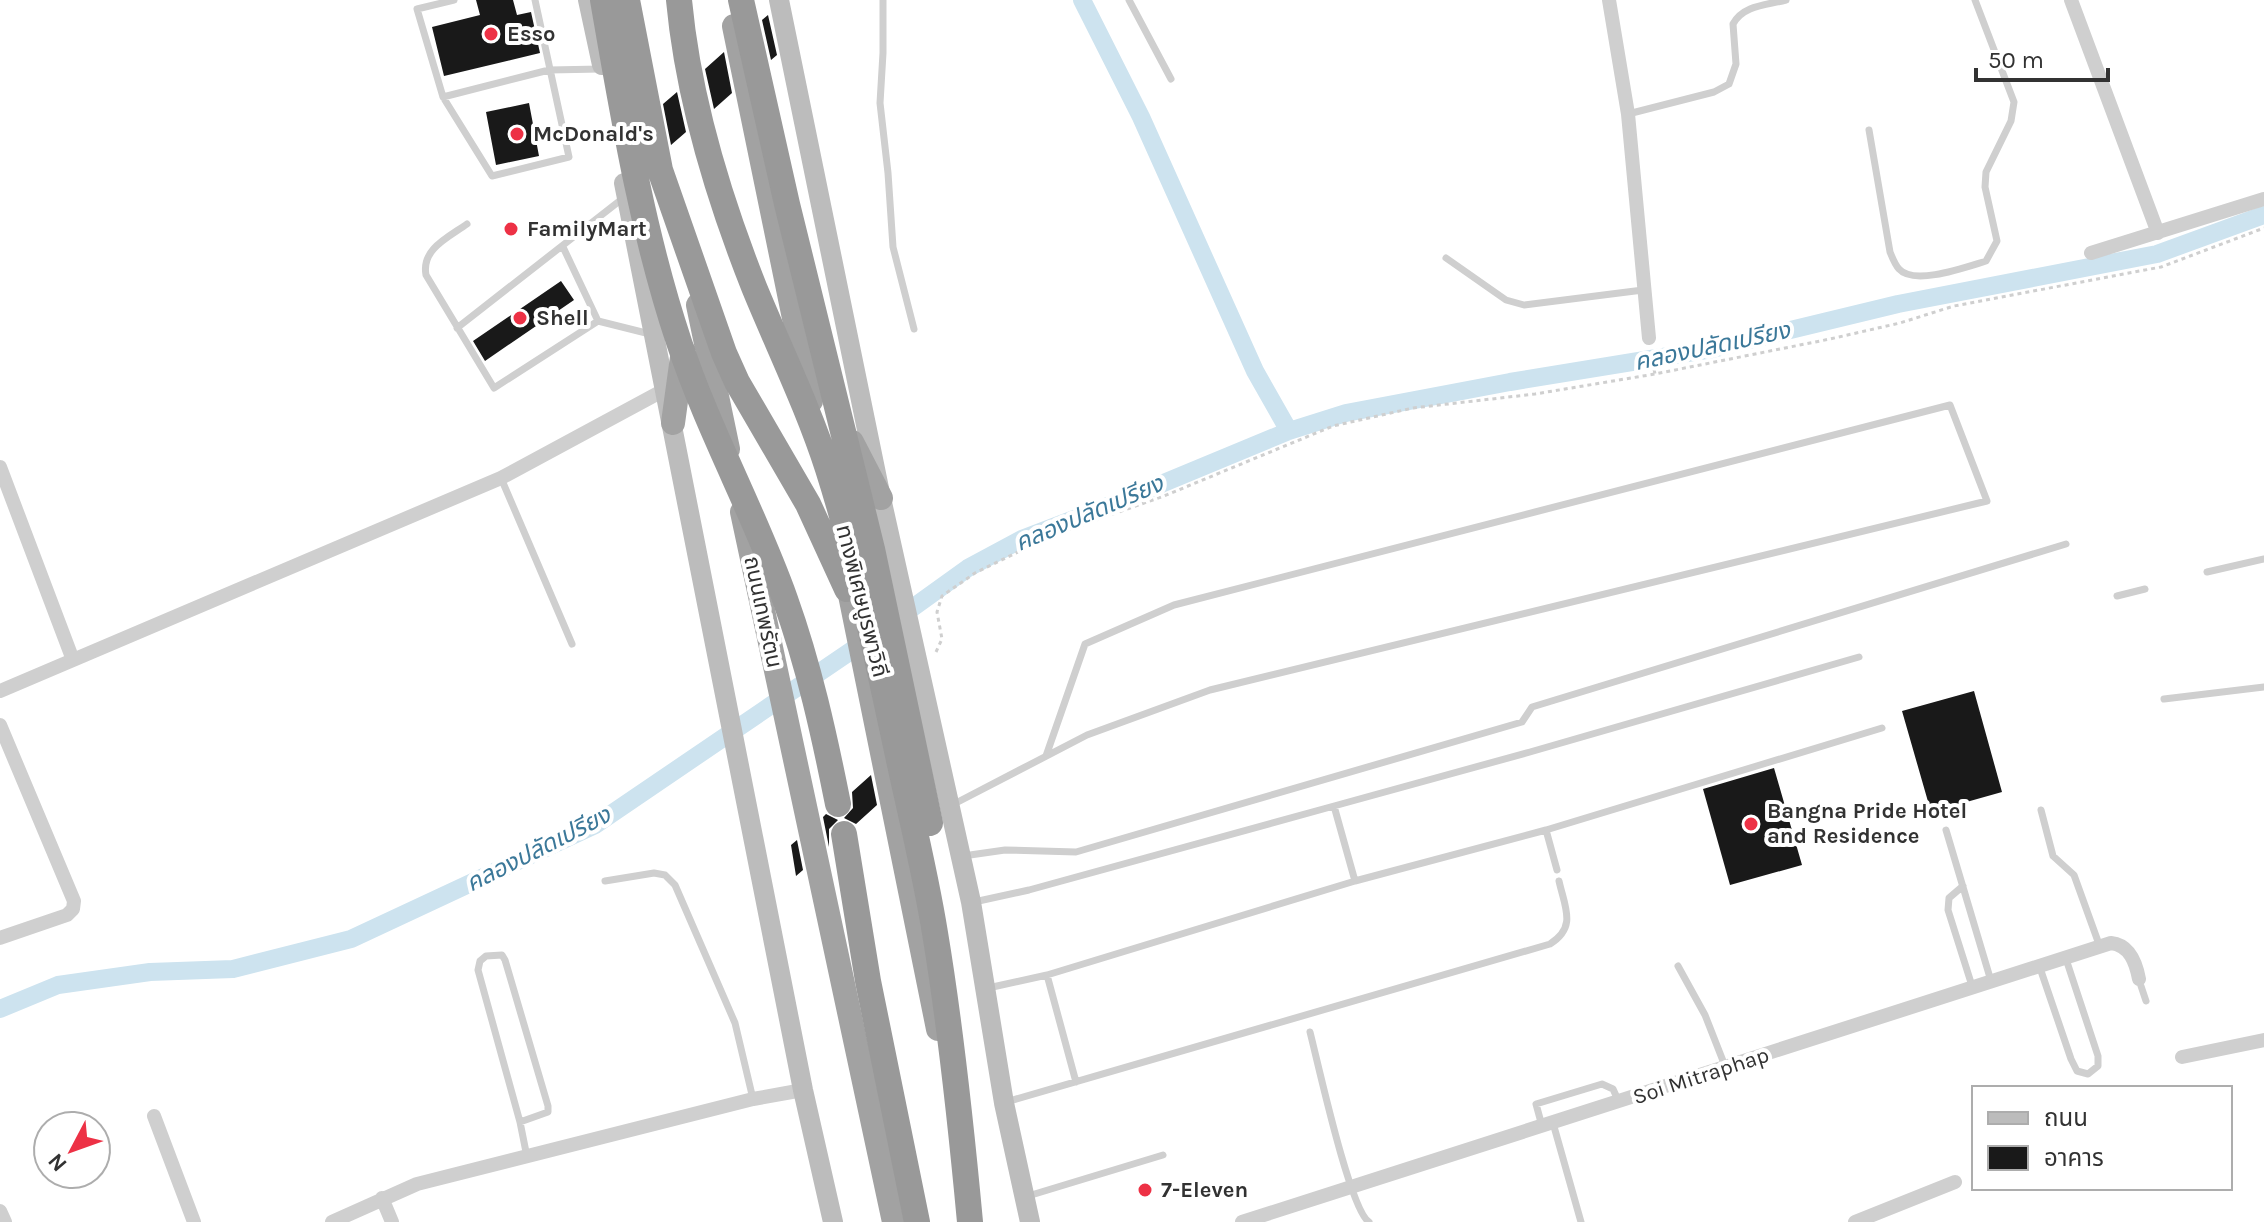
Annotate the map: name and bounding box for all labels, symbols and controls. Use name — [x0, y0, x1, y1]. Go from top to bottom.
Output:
place label: Esso — [507, 21, 556, 47]
marker: Esso — [482, 25, 500, 43]
scale bar — [1976, 32, 2108, 82]
text: 50 m — [1988, 46, 2044, 74]
place label: McDonald's — [533, 121, 654, 147]
marker: McDonald's — [508, 125, 526, 143]
place label: FamilyMart — [527, 216, 647, 242]
marker: FamilyMart — [502, 220, 520, 238]
place label: Shell — [536, 305, 589, 331]
marker: Shell — [511, 309, 529, 327]
water label: คลองปลัดเปรียง — [1632, 316, 1793, 376]
water label: คลองปลัดเปรียง — [1011, 469, 1168, 557]
street label: ทางพิเศษบูรพาวิถี — [831, 522, 893, 680]
street label: ถนนเทพรัตน — [738, 554, 788, 670]
place label: Bangna Pride Hotel and Residence — [1767, 798, 1967, 849]
water label: คลองปลัดเปรียง — [461, 800, 616, 897]
marker: Bangna Pride Hotel and Residence — [1742, 815, 1760, 833]
street label: Soi Mitraphap — [1630, 1042, 1772, 1110]
legend — [1972, 1086, 2232, 1190]
text: ถนน — [2044, 1104, 2088, 1132]
north arrow — [32, 1110, 112, 1190]
text: อาคาร — [2044, 1144, 2104, 1172]
text: N — [43, 1148, 73, 1177]
place label: 7-Eleven — [1161, 1177, 1248, 1203]
marker: 7-Eleven — [1136, 1181, 1154, 1199]

